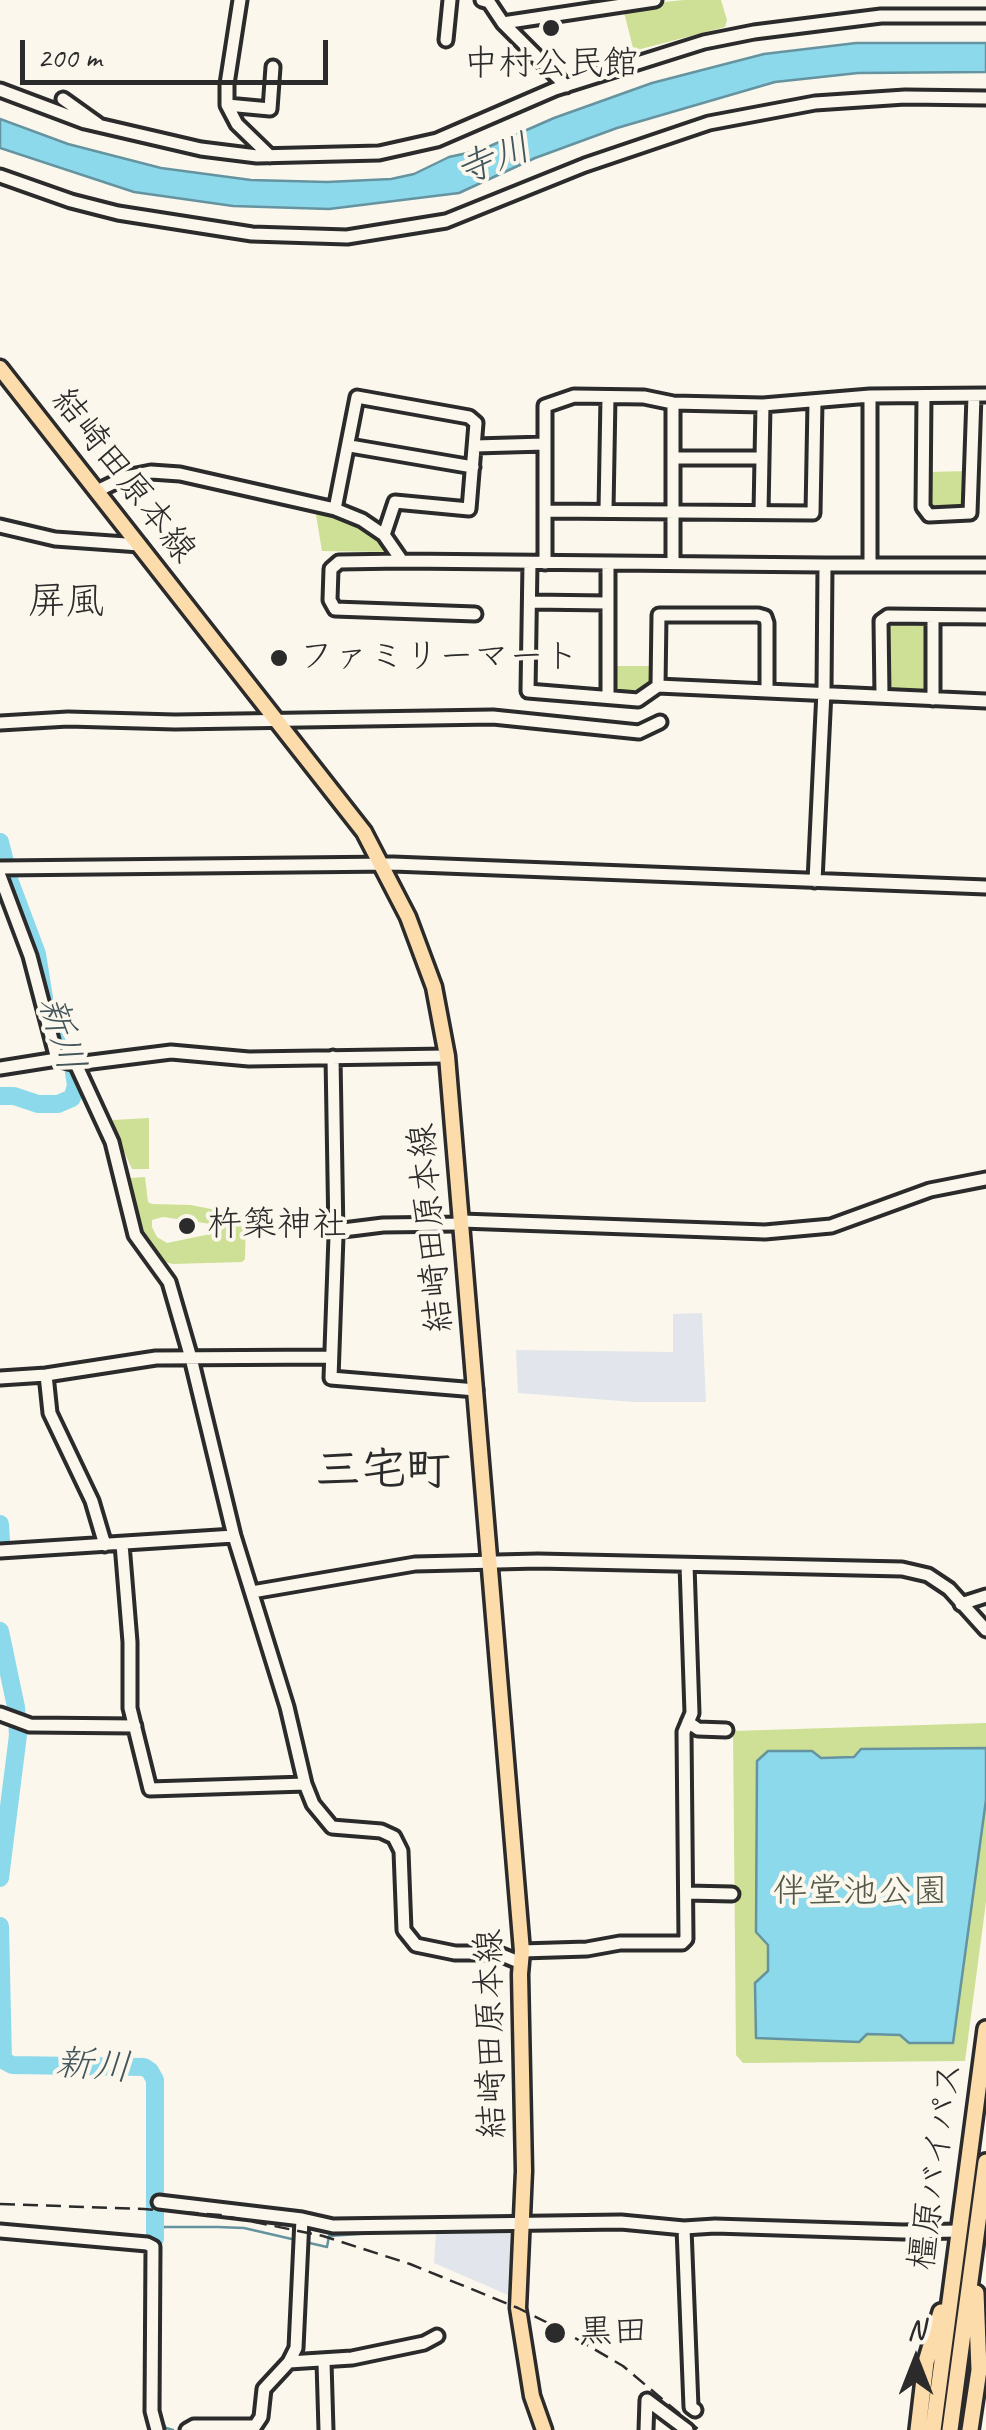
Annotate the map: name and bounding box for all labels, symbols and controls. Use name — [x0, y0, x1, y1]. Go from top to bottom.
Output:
marker: 中村公民館 — [540, 17, 562, 39]
scale bar — [25, 20, 332, 82]
text: 200 m — [37, 38, 102, 76]
place label: 中村公民館 — [464, 44, 638, 86]
water label: 寺川 — [450, 126, 538, 196]
street label: 結崎田原本線 — [42, 380, 204, 572]
district label: 屏風 — [28, 580, 104, 626]
place label: ファミリーマート — [299, 637, 579, 679]
marker: ファミリーマート — [268, 647, 290, 669]
water label: 新川 — [27, 991, 93, 1077]
street label: 結崎田原本線 — [402, 1122, 462, 1334]
place label: 杵築神社 — [207, 1205, 347, 1247]
marker: 杵築神社 — [176, 1215, 198, 1237]
district label: 三宅町 — [316, 1445, 450, 1499]
park label: 伴堂池公園 — [773, 1872, 947, 1914]
street label: 結崎田原本線 — [469, 1929, 515, 2139]
water label: 新川 — [54, 2042, 132, 2092]
street label: 橿原バイパス — [902, 2059, 972, 2273]
north arrow — [866, 2310, 966, 2410]
place label: 黒田 — [578, 2312, 648, 2354]
text: N — [907, 2312, 925, 2347]
marker: 黒田 — [542, 2320, 568, 2346]

